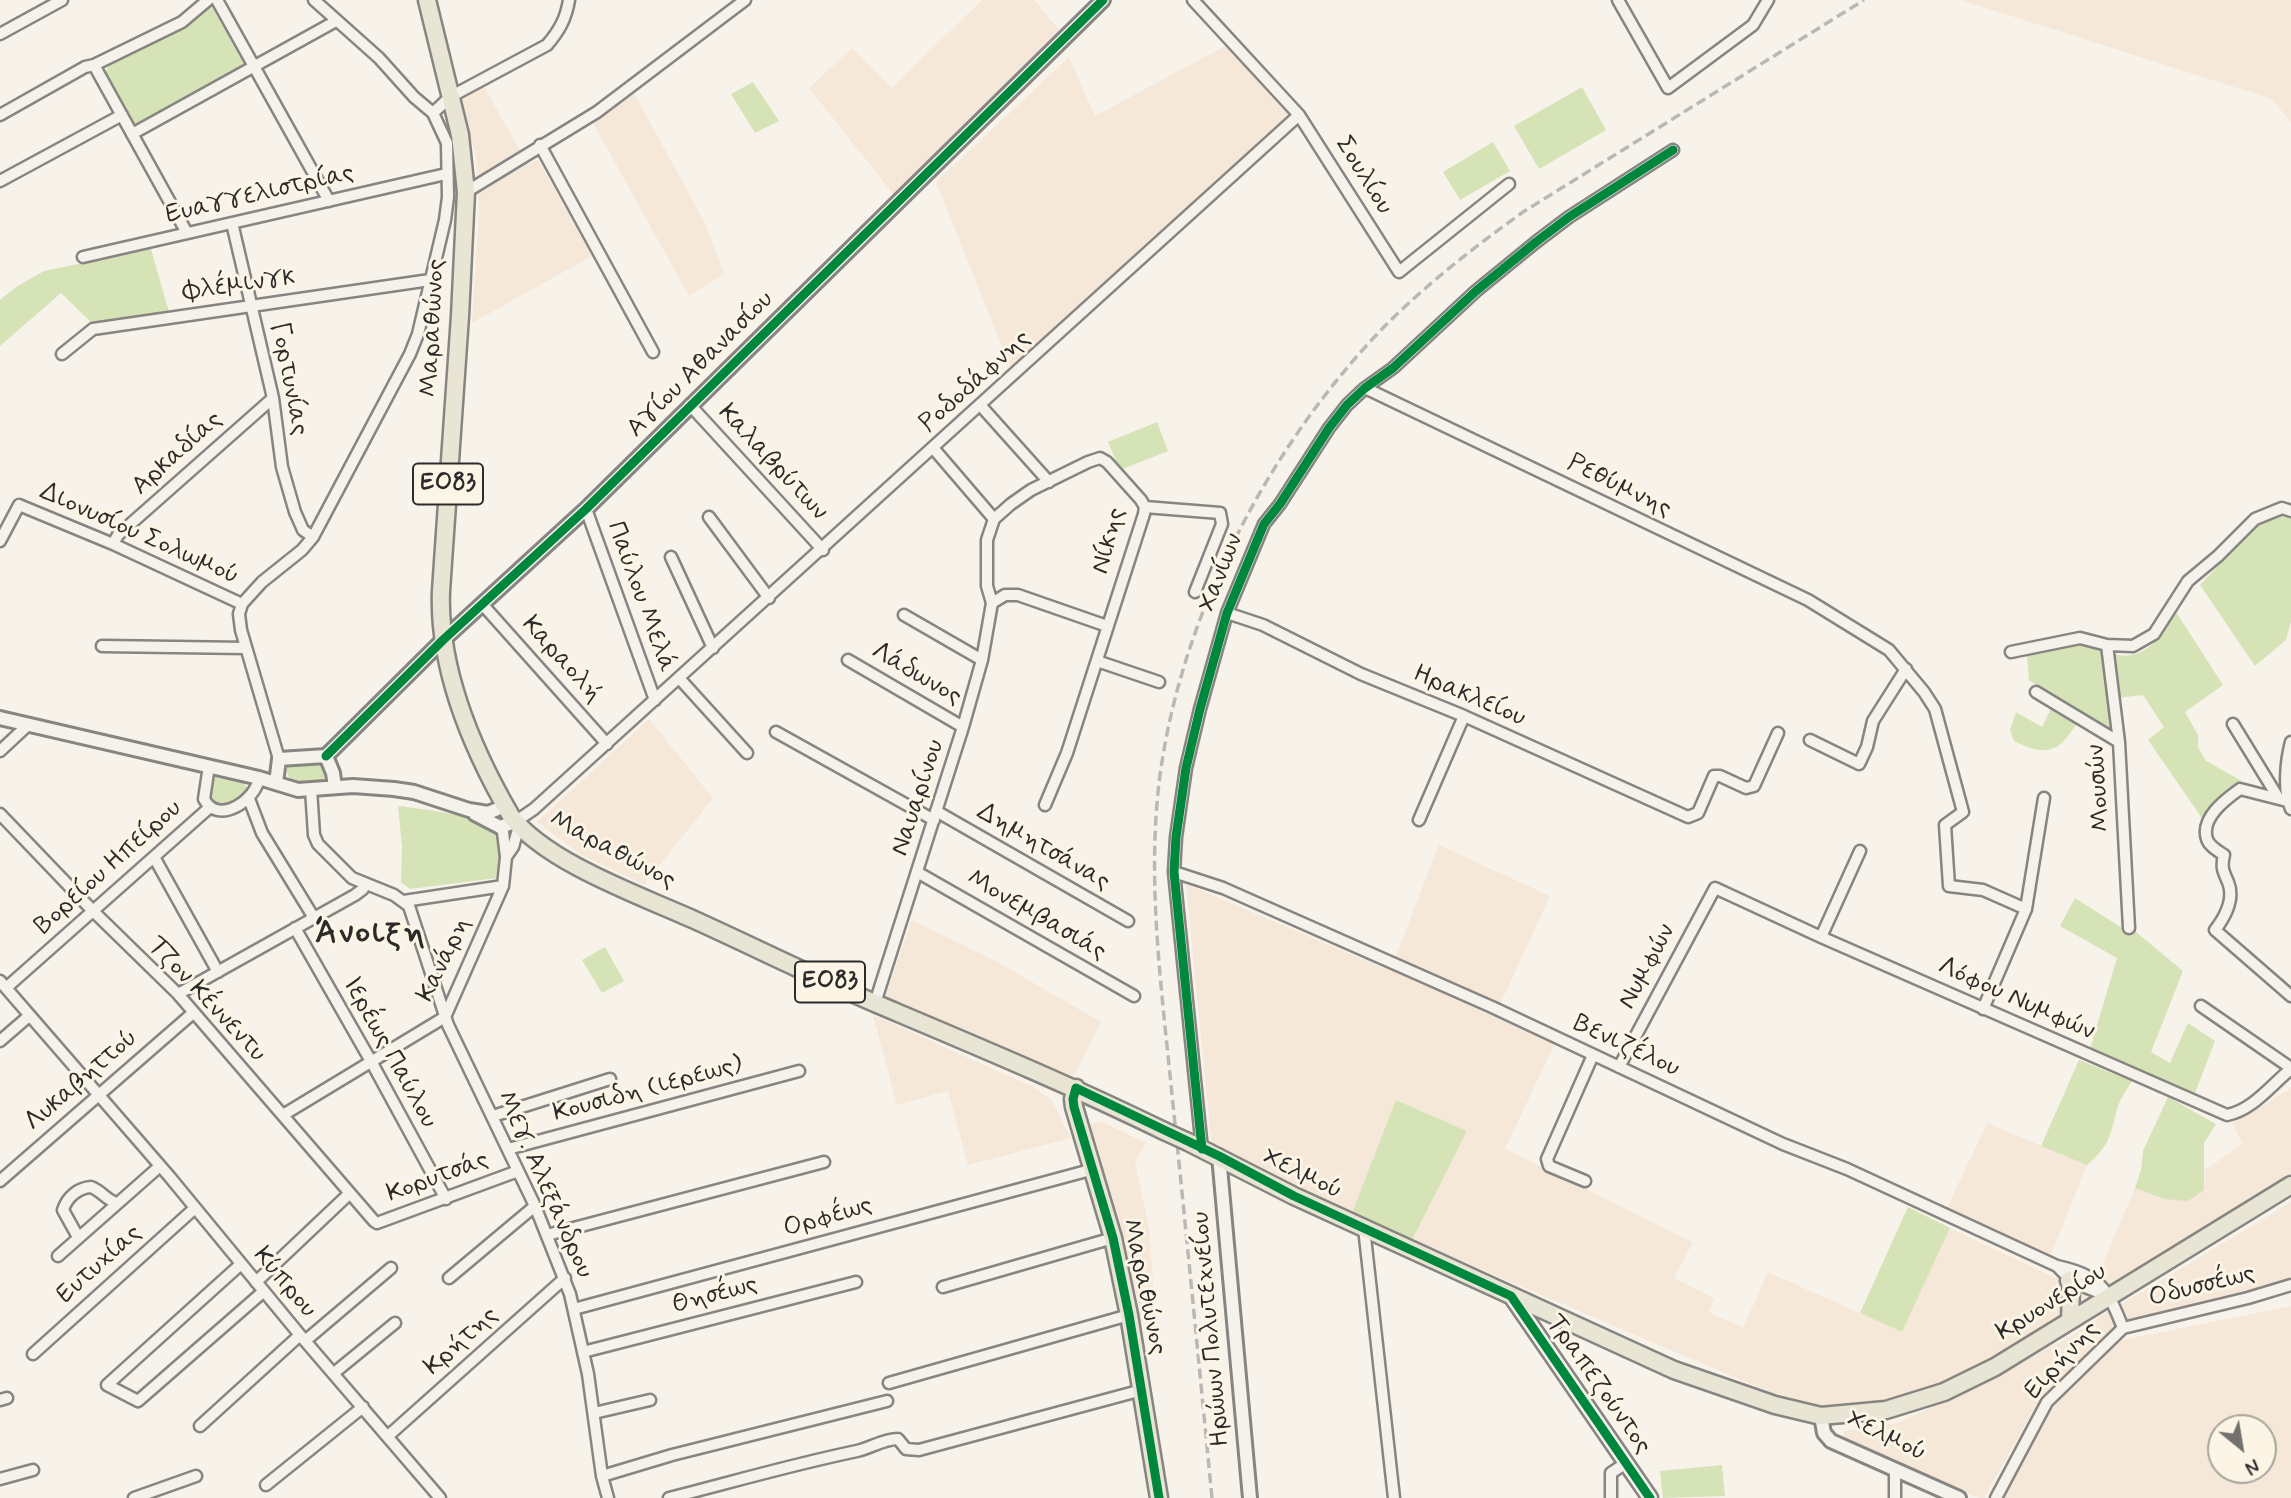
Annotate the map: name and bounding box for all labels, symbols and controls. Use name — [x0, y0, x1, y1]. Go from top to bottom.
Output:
street label: Σουλίου — [1327, 131, 1399, 221]
street label: Ευαγγελιστρίας — [163, 158, 357, 232]
street label: Μαραθώνος — [415, 258, 453, 398]
street label: Φλέμινγκ — [181, 263, 297, 309]
street label: Αγίου Αθανασίου — [621, 285, 781, 445]
street label: Γορτυνίας — [262, 320, 314, 438]
street label: Ροδοδάφνης — [914, 324, 1038, 440]
street label: Καλαβρύτων — [710, 398, 834, 528]
street label: Αρκαδίας — [126, 405, 230, 503]
street label: Ρεθύμνης — [1562, 448, 1676, 526]
road number: ΕΟ83 — [413, 463, 483, 504]
street label: Διονυσίου Σολωμού — [35, 477, 243, 593]
street label: Νίκης — [1086, 504, 1134, 578]
street label: Παύλου Μελά — [598, 518, 682, 676]
street label: Χανίων — [1193, 529, 1251, 617]
street label: Καραολή — [514, 610, 608, 710]
street label: Λάδωνος — [865, 637, 967, 713]
street label: Ηρακλείου — [1408, 659, 1530, 735]
street label: Ναυαρίνου — [886, 736, 952, 860]
street label: Μουσών — [2081, 743, 2119, 833]
street label: Βορείου Ηπείρου — [29, 794, 189, 942]
street label: Δημητσάνας — [971, 797, 1115, 899]
street label: Μαραθώνος — [544, 805, 680, 897]
street label: Μονεμβασιάς — [961, 863, 1111, 969]
street label: Κανάρη — [411, 913, 479, 1007]
district label: Άνοιξη — [316, 915, 426, 955]
street label: Νυμφών — [1613, 919, 1683, 1015]
street label: Τζον Κέννεντυ — [140, 931, 272, 1069]
street label: Λόφου Νυμφών — [1933, 951, 2099, 1049]
road number: ΕΟ83 — [795, 962, 865, 1002]
street label: Ιερέως Παύλου — [335, 972, 443, 1134]
street label: Βενιζέλου — [1568, 1009, 1684, 1085]
street label: Λυκαβηττού — [19, 1023, 145, 1139]
street label: Κουσιδη (ιερεως) — [550, 1050, 746, 1130]
street label: Μεγ. Αλεξάνδρου — [489, 1087, 599, 1283]
street label: Χελμού — [1257, 1142, 1347, 1208]
street label: Κορυτσάς — [383, 1145, 493, 1211]
street label: Ορφέως — [780, 1190, 876, 1246]
street label: Ηρώων Πολυτεχνείου — [1186, 1210, 1238, 1448]
street label: Μαραθώνος — [1113, 1216, 1173, 1358]
street label: Ευτυχίας — [51, 1219, 149, 1311]
street label: Κύπρου — [245, 1241, 323, 1325]
street label: Κρυονερίου — [1991, 1257, 2113, 1349]
street label: Οδυσσέως — [2146, 1259, 2258, 1315]
street label: Θησέως — [669, 1270, 761, 1322]
street label: Κρήτης — [419, 1301, 505, 1383]
street label: Τραπεζούντος — [1538, 1309, 1658, 1461]
street label: Ειρήνης — [2019, 1315, 2107, 1407]
street label: Χελμού — [1841, 1404, 1931, 1470]
north arrow — [2207, 1414, 2277, 1484]
text: N — [2240, 1452, 2263, 1480]

